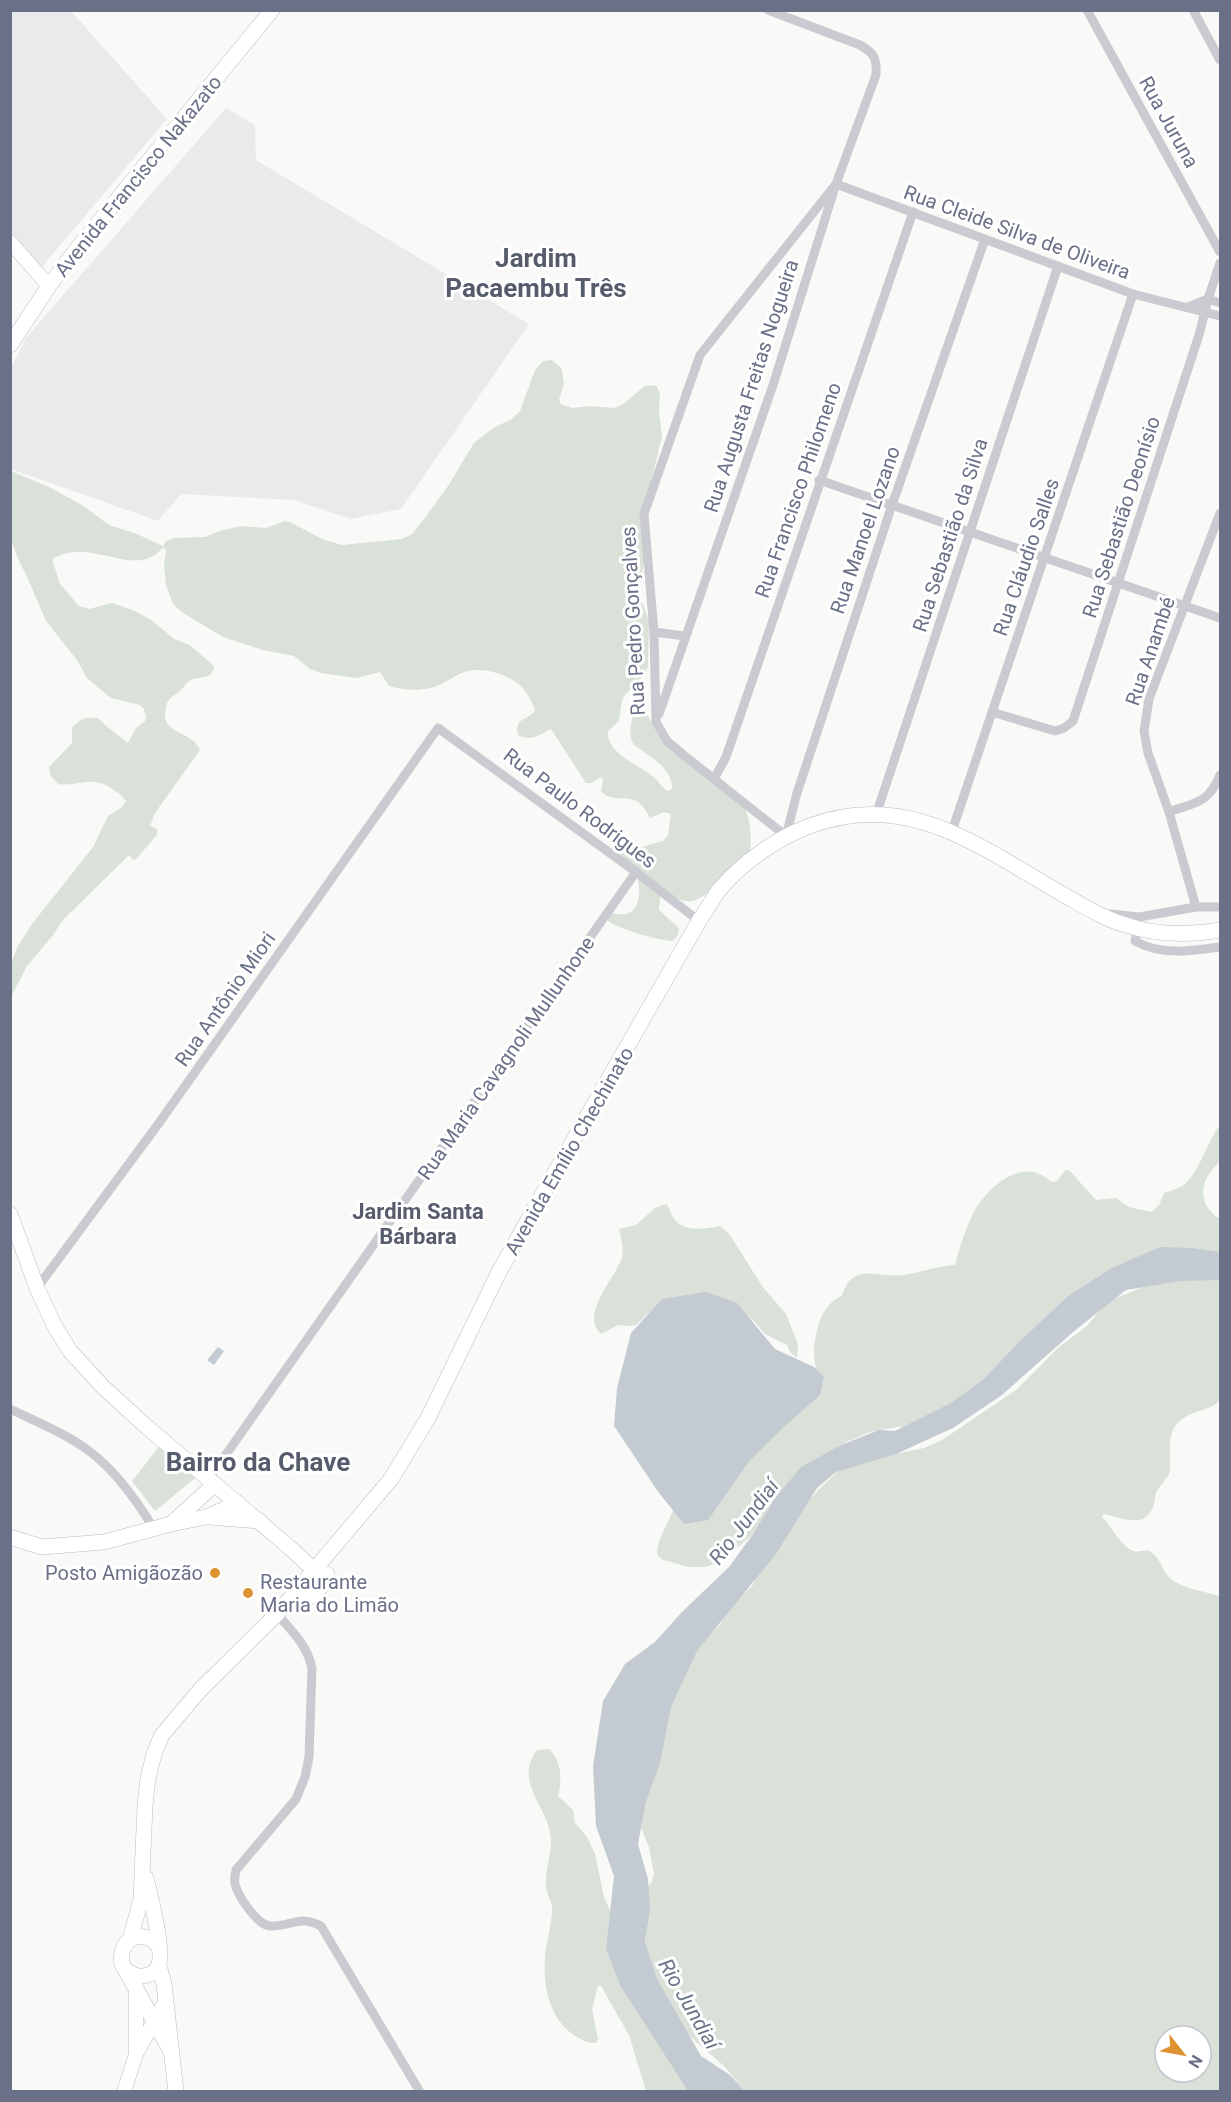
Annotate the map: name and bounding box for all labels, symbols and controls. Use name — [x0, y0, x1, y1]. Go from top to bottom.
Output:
street label: Avenida Francisco Nakazato — [49, 70, 227, 282]
street label: Rua Juruna — [1134, 72, 1204, 172]
street label: Rua Cleide Silva de Oliveira — [901, 180, 1133, 284]
district label: Jardim Pacaembu Três — [445, 243, 627, 303]
street label: Rua Augusta Freitas Nogueira — [699, 257, 803, 515]
street label: Rua Francisco Philomeno — [750, 379, 846, 601]
street label: Rua Sebastião Deonísio — [1077, 413, 1165, 621]
street label: Rua Sebastião da Silva — [907, 435, 993, 635]
street label: Rua Manoel Lozano — [825, 443, 905, 617]
street label: Rua Cláudio Salles — [988, 475, 1064, 639]
street label: Rua Pedro Gonçalves — [616, 526, 650, 716]
street label: Rua Anambé — [1120, 593, 1180, 709]
street label: Rua Paulo Rodrigues — [499, 743, 661, 873]
street label: Rua Antônio Miori — [170, 927, 280, 1071]
street label: Rua Maria Cavagnoli Mullunhone — [412, 932, 600, 1184]
street label: Avenida Emílio Chechinato — [500, 1043, 638, 1259]
district label: Jardim Santa Bárbara — [352, 1199, 484, 1249]
district label: Bairro da Chave — [166, 1447, 350, 1477]
water label: Rio Jundiaí — [704, 1472, 786, 1569]
place label: Posto Amigãozão — [45, 1561, 203, 1585]
marker: Posto Amigãozão — [208, 1566, 222, 1580]
place label: Restaurante Maria do Limão — [260, 1570, 399, 1617]
marker: Restaurante Maria do Limão — [241, 1586, 255, 1600]
water label: Rio Jundiaí — [653, 1954, 726, 2056]
north arrow — [1153, 2024, 1213, 2084]
text: N — [1184, 2052, 1206, 2071]

